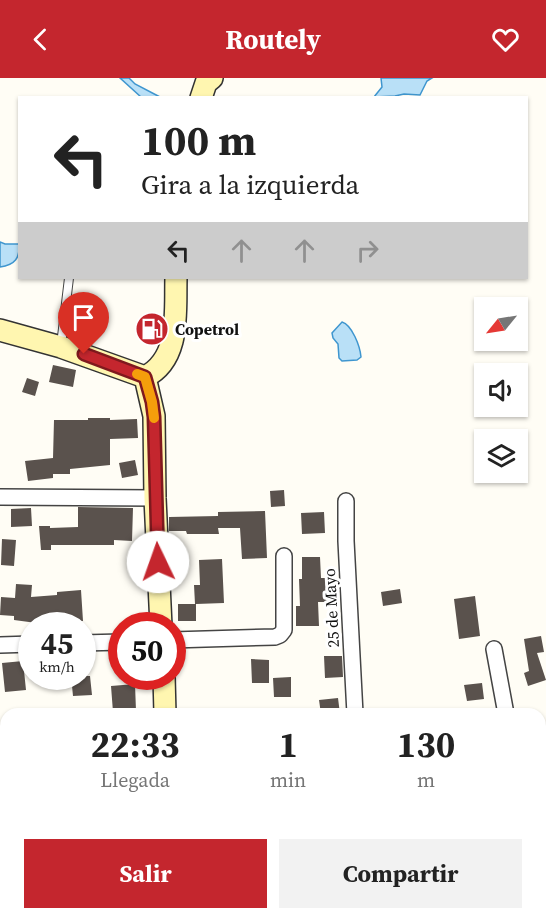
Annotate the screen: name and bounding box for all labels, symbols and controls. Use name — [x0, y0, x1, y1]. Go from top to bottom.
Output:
text: Routely — [225, 21, 321, 58]
icon: back — [24, 23, 57, 56]
icon: heart — [489, 23, 522, 56]
text: 100 m — [141, 111, 256, 169]
icon: left — [42, 120, 120, 198]
text: Gira a la izquierda — [141, 166, 359, 203]
icon: left — [162, 234, 195, 267]
icon: ahead — [225, 234, 258, 267]
icon: ahead — [288, 234, 321, 267]
icon: right — [351, 234, 384, 267]
pin — [58, 292, 109, 354]
north arrow — [474, 297, 528, 351]
map controls — [474, 297, 528, 483]
icon: arrive — [67, 301, 100, 334]
fuel station icon: Copetrol — [134, 311, 170, 347]
place label: Copetrol — [175, 318, 239, 340]
button: sound — [474, 363, 528, 417]
button: layers — [474, 429, 528, 483]
position arrow — [126, 530, 190, 594]
street label: 25 de Mayo — [318, 568, 344, 648]
speed limit sign: 50 — [108, 612, 186, 690]
text: 45 — [41, 623, 73, 664]
text: km/h — [39, 656, 75, 677]
text: 22:33 — [91, 720, 179, 769]
text: 1 — [278, 720, 298, 769]
text: 130 — [397, 720, 455, 769]
text: Llegada — [100, 766, 170, 794]
text: min — [270, 766, 306, 794]
text: m — [417, 766, 435, 794]
button: Salir — [24, 839, 267, 908]
button: Compartir — [279, 839, 522, 908]

